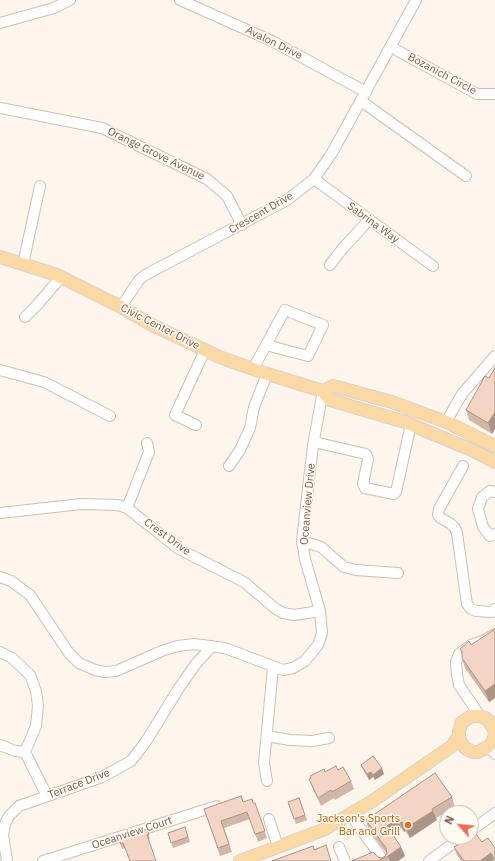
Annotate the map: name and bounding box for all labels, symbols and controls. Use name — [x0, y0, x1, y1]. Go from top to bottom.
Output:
street label: Avalon Drive — [243, 24, 305, 62]
street label: Bozanich Circle — [405, 50, 479, 98]
street label: Orange Grove Avenue — [105, 125, 207, 183]
street label: Crescent Drive — [227, 189, 295, 237]
street label: Sabrina Way — [344, 200, 402, 246]
street label: Civic Center Drive — [118, 301, 202, 353]
street label: Oceanview Drive — [298, 463, 318, 545]
street label: Crest Drive — [141, 516, 193, 558]
street label: Terrace Drive — [46, 766, 112, 802]
north arrow — [439, 805, 479, 845]
place label: Jackson's Sports Bar and Grill — [317, 812, 400, 838]
text: N — [441, 813, 457, 827]
street label: Oceanview Court — [90, 814, 174, 852]
marker: Jackson's Sports Bar and Grill — [403, 820, 413, 830]

